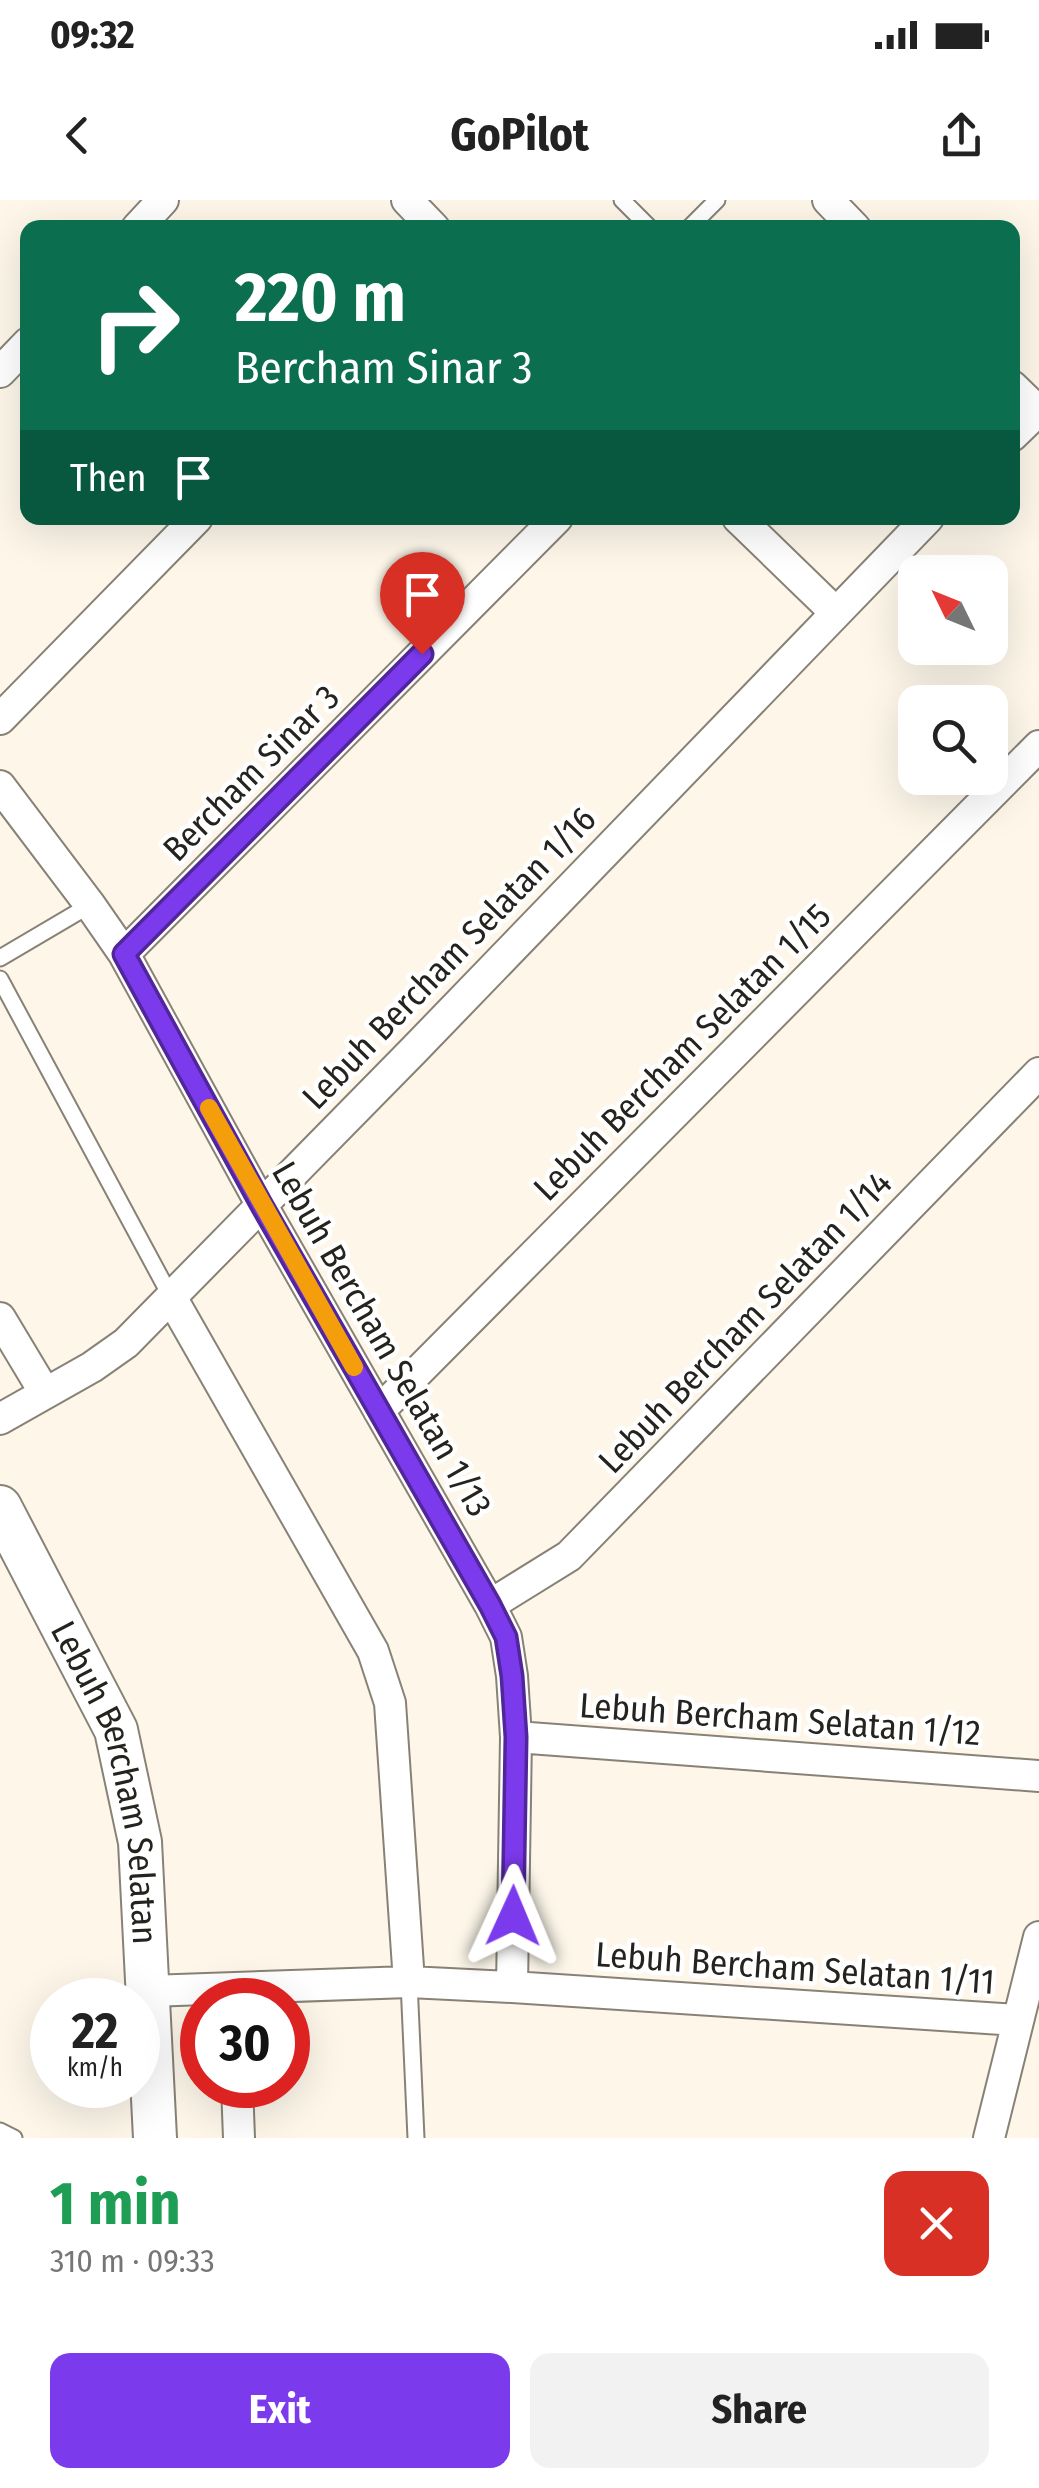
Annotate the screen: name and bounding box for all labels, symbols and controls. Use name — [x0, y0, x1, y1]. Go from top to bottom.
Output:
text: 09:32 — [50, 12, 135, 58]
icon: back — [50, 108, 105, 163]
text: GoPilot — [450, 108, 589, 162]
icon: share — [934, 108, 989, 163]
text: 220 m — [235, 256, 406, 340]
icon: right — [70, 260, 200, 390]
text: Bercham Sinar 3 — [235, 341, 533, 395]
icon: arrive — [166, 450, 221, 505]
text: Then — [70, 455, 146, 501]
pin — [380, 552, 465, 655]
north arrow — [898, 555, 1008, 665]
map controls — [898, 555, 1008, 795]
icon: arrive — [395, 567, 450, 622]
street label: Bercham Sinar 3 — [154, 676, 348, 870]
button: search — [898, 685, 1008, 795]
street label: Lebuh Bercham Selatan 1/16 — [294, 798, 604, 1118]
street label: Lebuh Bercham Selatan 1/15 — [525, 895, 839, 1209]
street label: Lebuh Bercham Selatan 1/13 — [263, 1154, 501, 1524]
street label: Lebuh Bercham Selatan 1/14 — [590, 1162, 900, 1482]
street label: Lebuh Bercham Selatan — [42, 1614, 166, 1945]
street label: Lebuh Bercham Selatan 1/12 — [578, 1684, 982, 1754]
position arrow — [461, 1864, 565, 1968]
street label: Lebuh Bercham Selatan 1/11 — [594, 1933, 996, 2003]
speed limit sign: 30 — [180, 1978, 310, 2108]
text: 22 — [72, 2001, 118, 2061]
text: km/h — [67, 2053, 123, 2083]
text: 1 min — [50, 2168, 181, 2240]
button: close — [884, 2171, 989, 2276]
text: 310 m · 09:33 — [50, 2242, 215, 2280]
button: Exit — [50, 2353, 510, 2468]
button: Share — [530, 2353, 989, 2468]

